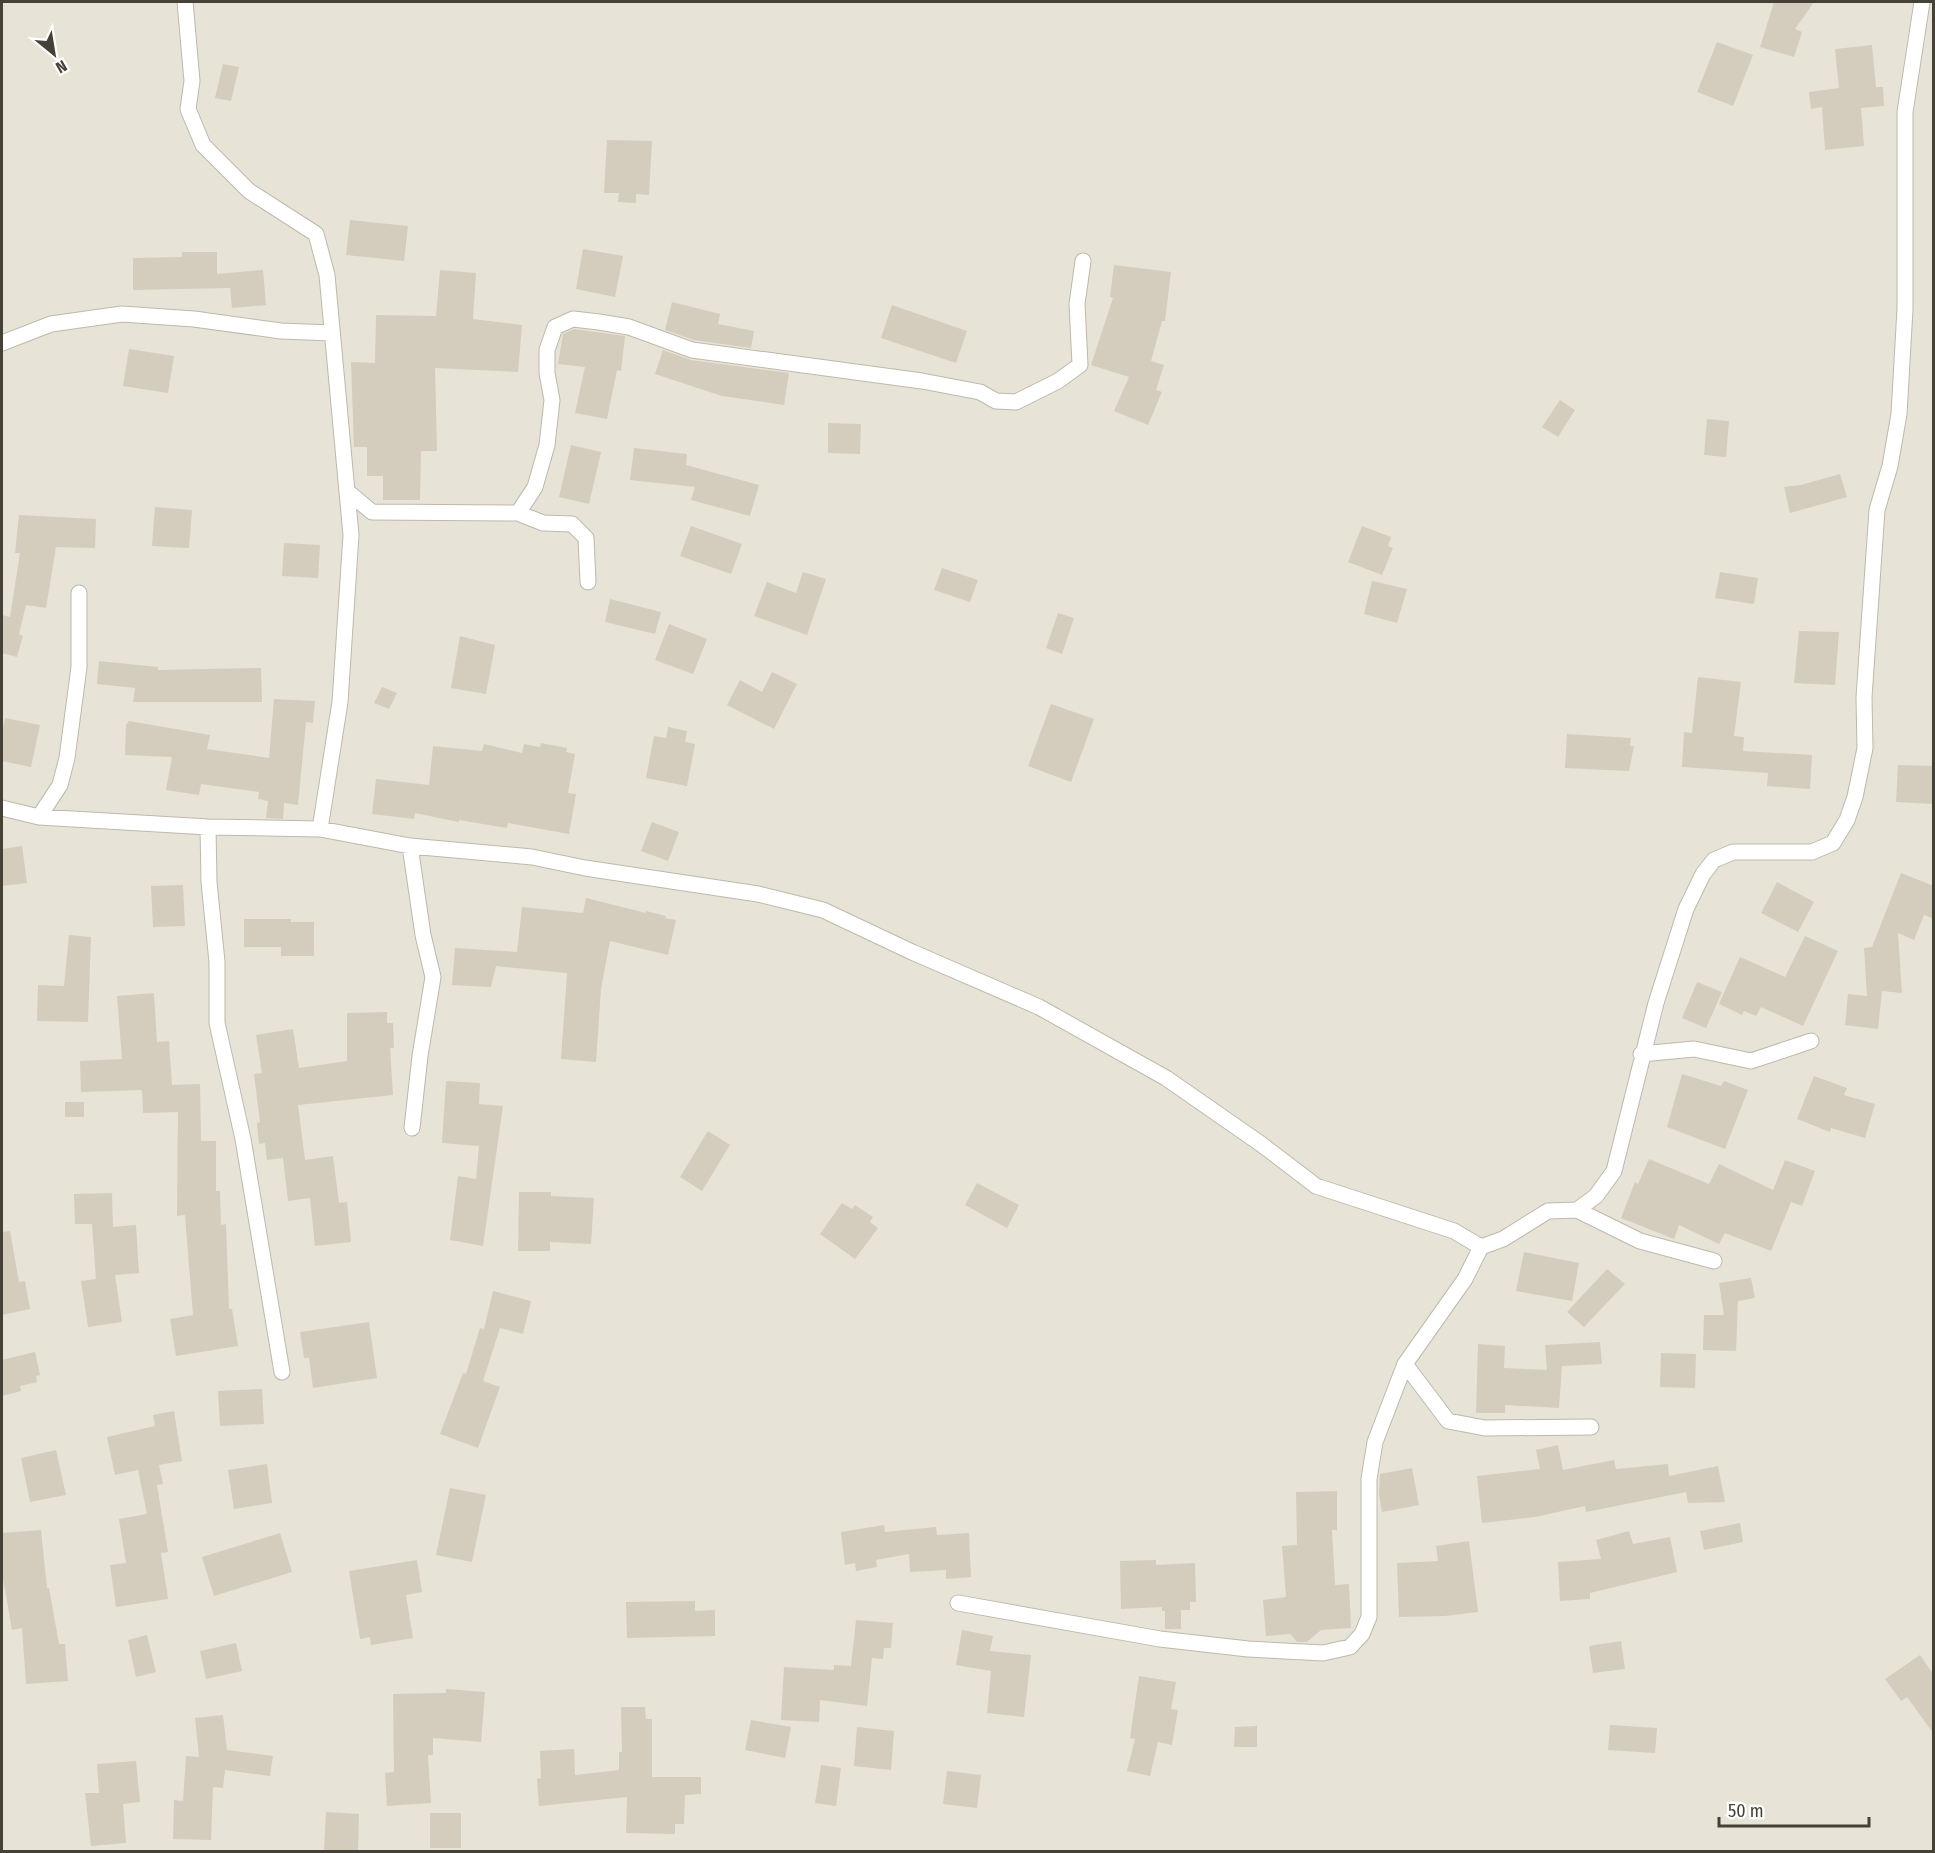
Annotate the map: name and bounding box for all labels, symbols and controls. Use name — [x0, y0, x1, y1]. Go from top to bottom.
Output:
north arrow — [24, 24, 84, 84]
text: N — [52, 56, 70, 77]
scale bar — [1719, 1790, 1869, 1828]
text: 50 m — [1728, 1800, 1764, 1822]

